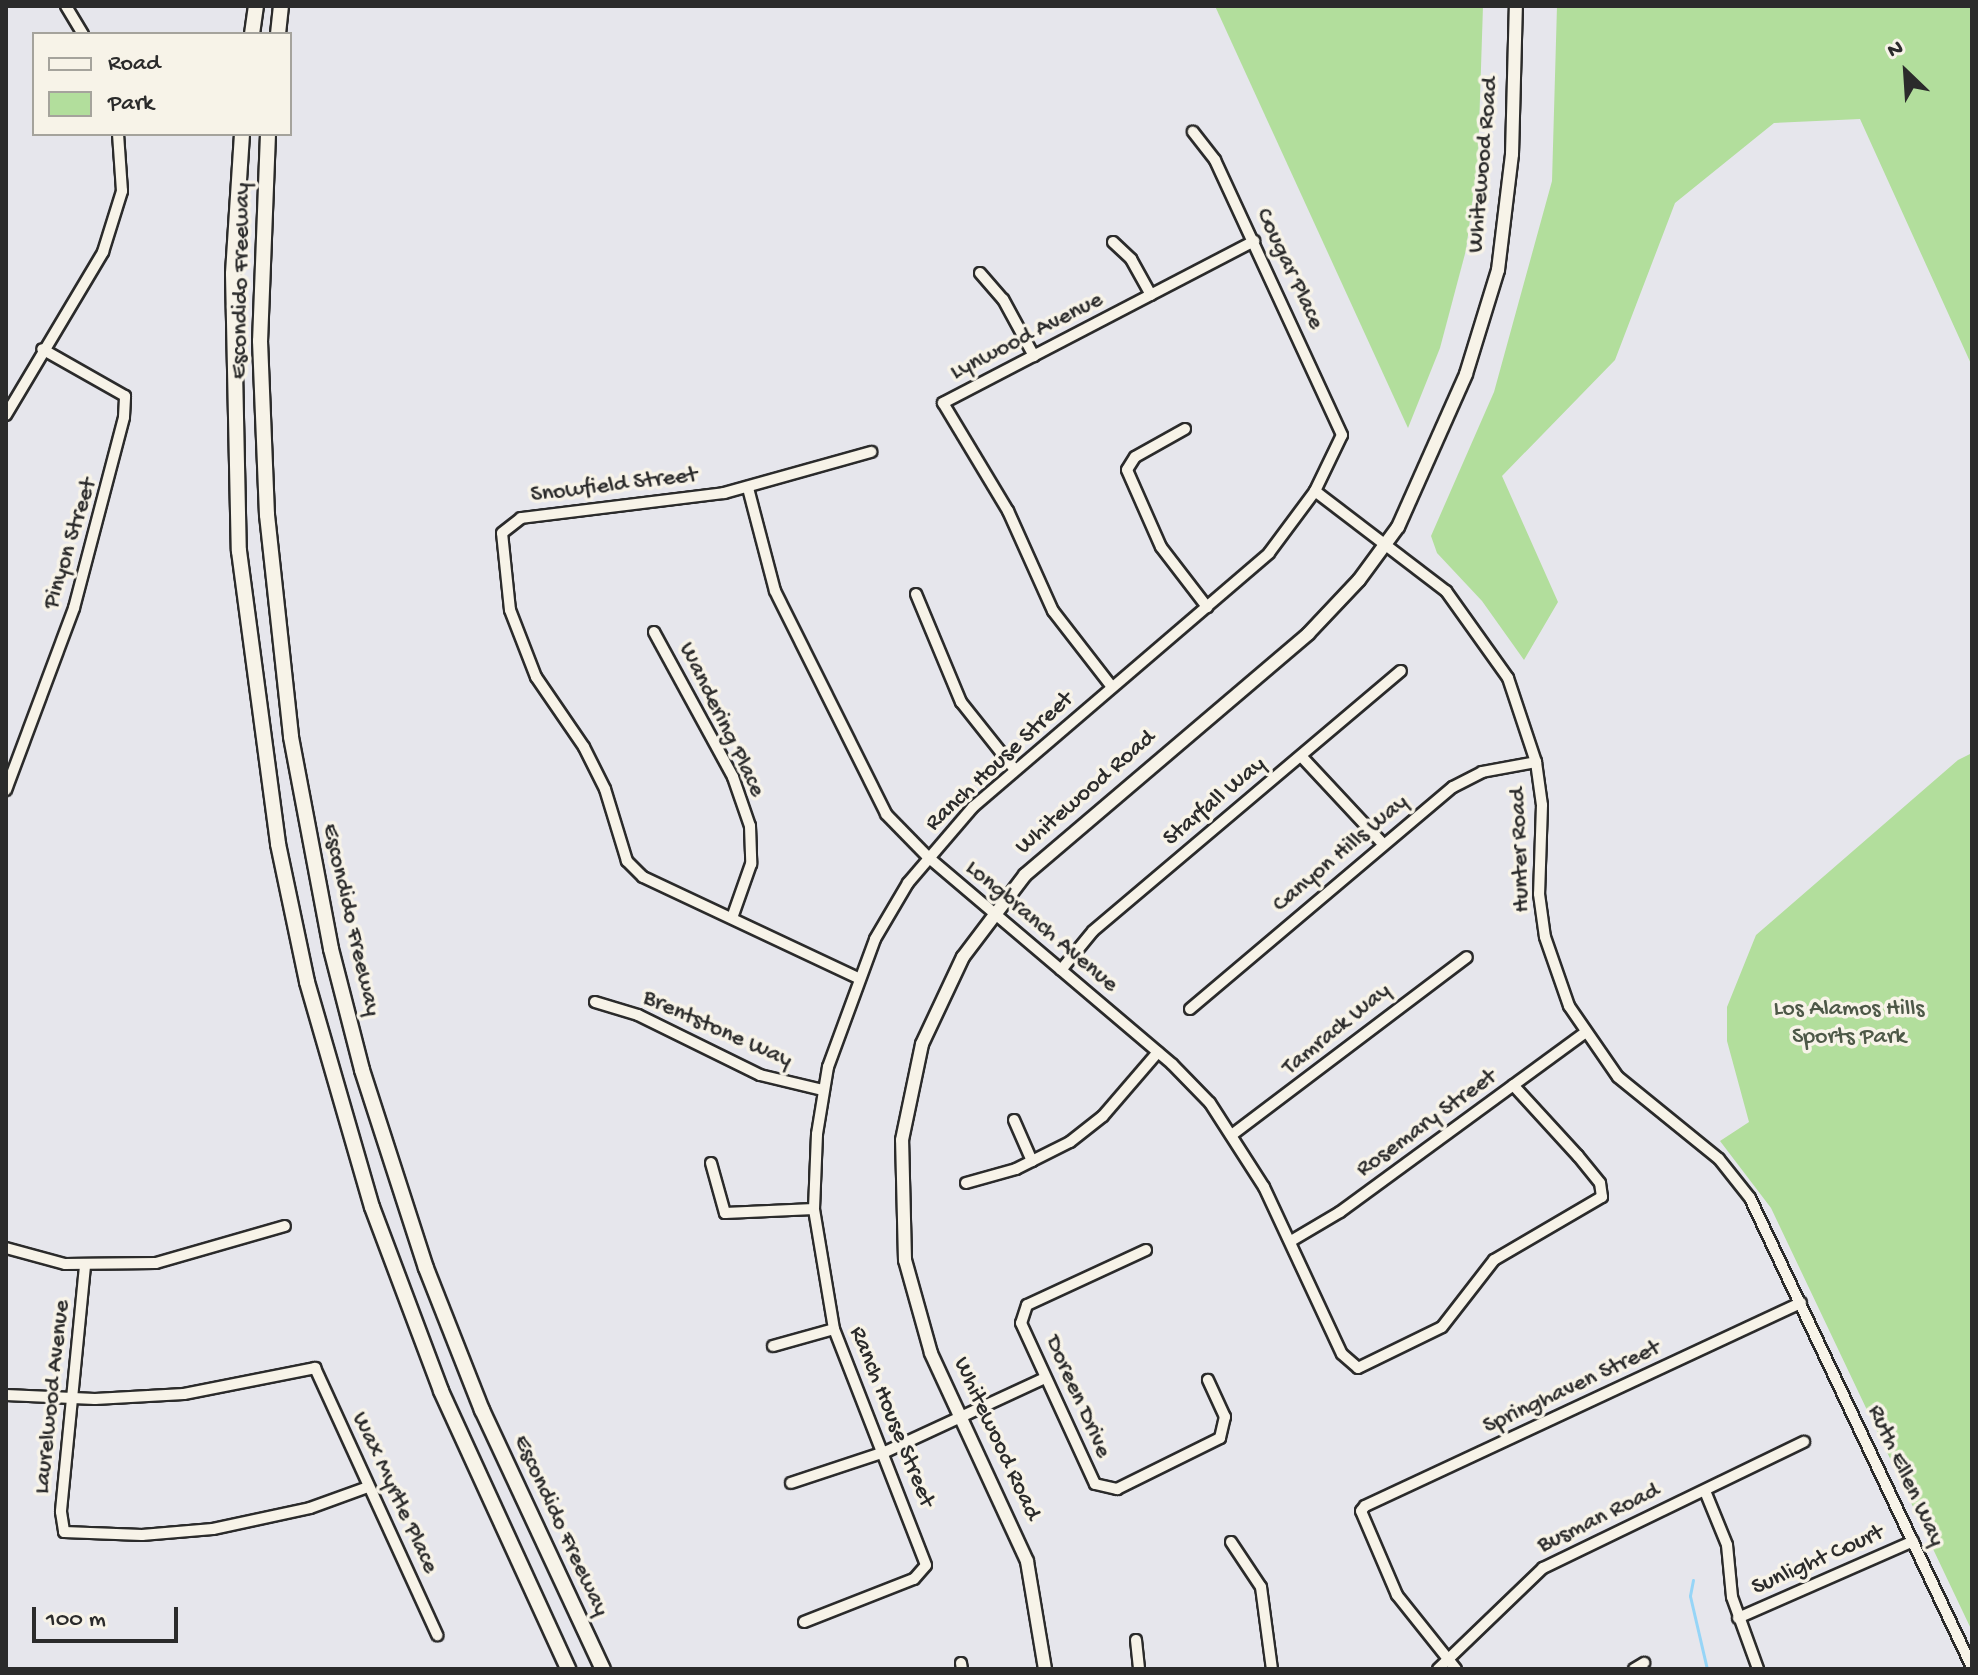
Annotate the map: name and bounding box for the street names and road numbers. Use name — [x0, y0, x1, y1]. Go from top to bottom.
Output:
street label: Whitewood Road — [1462, 76, 1506, 254]
street label: Escondido Freeway — [226, 182, 258, 380]
street label: Cougar Place — [1248, 204, 1330, 334]
street label: Lynwood Avenue — [946, 286, 1108, 388]
street label: Snowfield Street — [529, 461, 699, 511]
street label: Pinyon Street — [37, 475, 105, 613]
street label: Wandering Place — [671, 638, 771, 802]
street label: Ranch House Street — [920, 686, 1080, 838]
street label: Whitewood Road — [1010, 724, 1162, 862]
street label: Starfall Way — [1158, 751, 1272, 853]
street label: Hunter Road — [1504, 787, 1538, 913]
street label: Canyon Hills Way — [1267, 789, 1415, 919]
street label: Escondido Freeway — [314, 821, 386, 1019]
street label: Longbranch Avenue — [959, 855, 1123, 999]
street label: Tamrack Way — [1277, 977, 1397, 1083]
street label: Brentstone Way — [638, 984, 796, 1076]
street label: Rosemary Street — [1351, 1063, 1503, 1185]
street label: Laurelwood Avenue — [28, 1299, 78, 1495]
street label: Ranch House Street — [842, 1322, 940, 1512]
street label: Doreen Drive — [1037, 1331, 1117, 1463]
street label: Springhaven Street — [1479, 1334, 1665, 1442]
street label: Whitewood Road — [946, 1353, 1046, 1525]
street label: Ruth Ellen Way — [1860, 1401, 1950, 1551]
street label: Wax Myrtle Place — [344, 1408, 444, 1578]
street label: Escondido Freeway — [505, 1431, 615, 1621]
street label: Busman Road — [1533, 1477, 1665, 1561]
street label: Sunlight Court — [1748, 1519, 1888, 1603]

